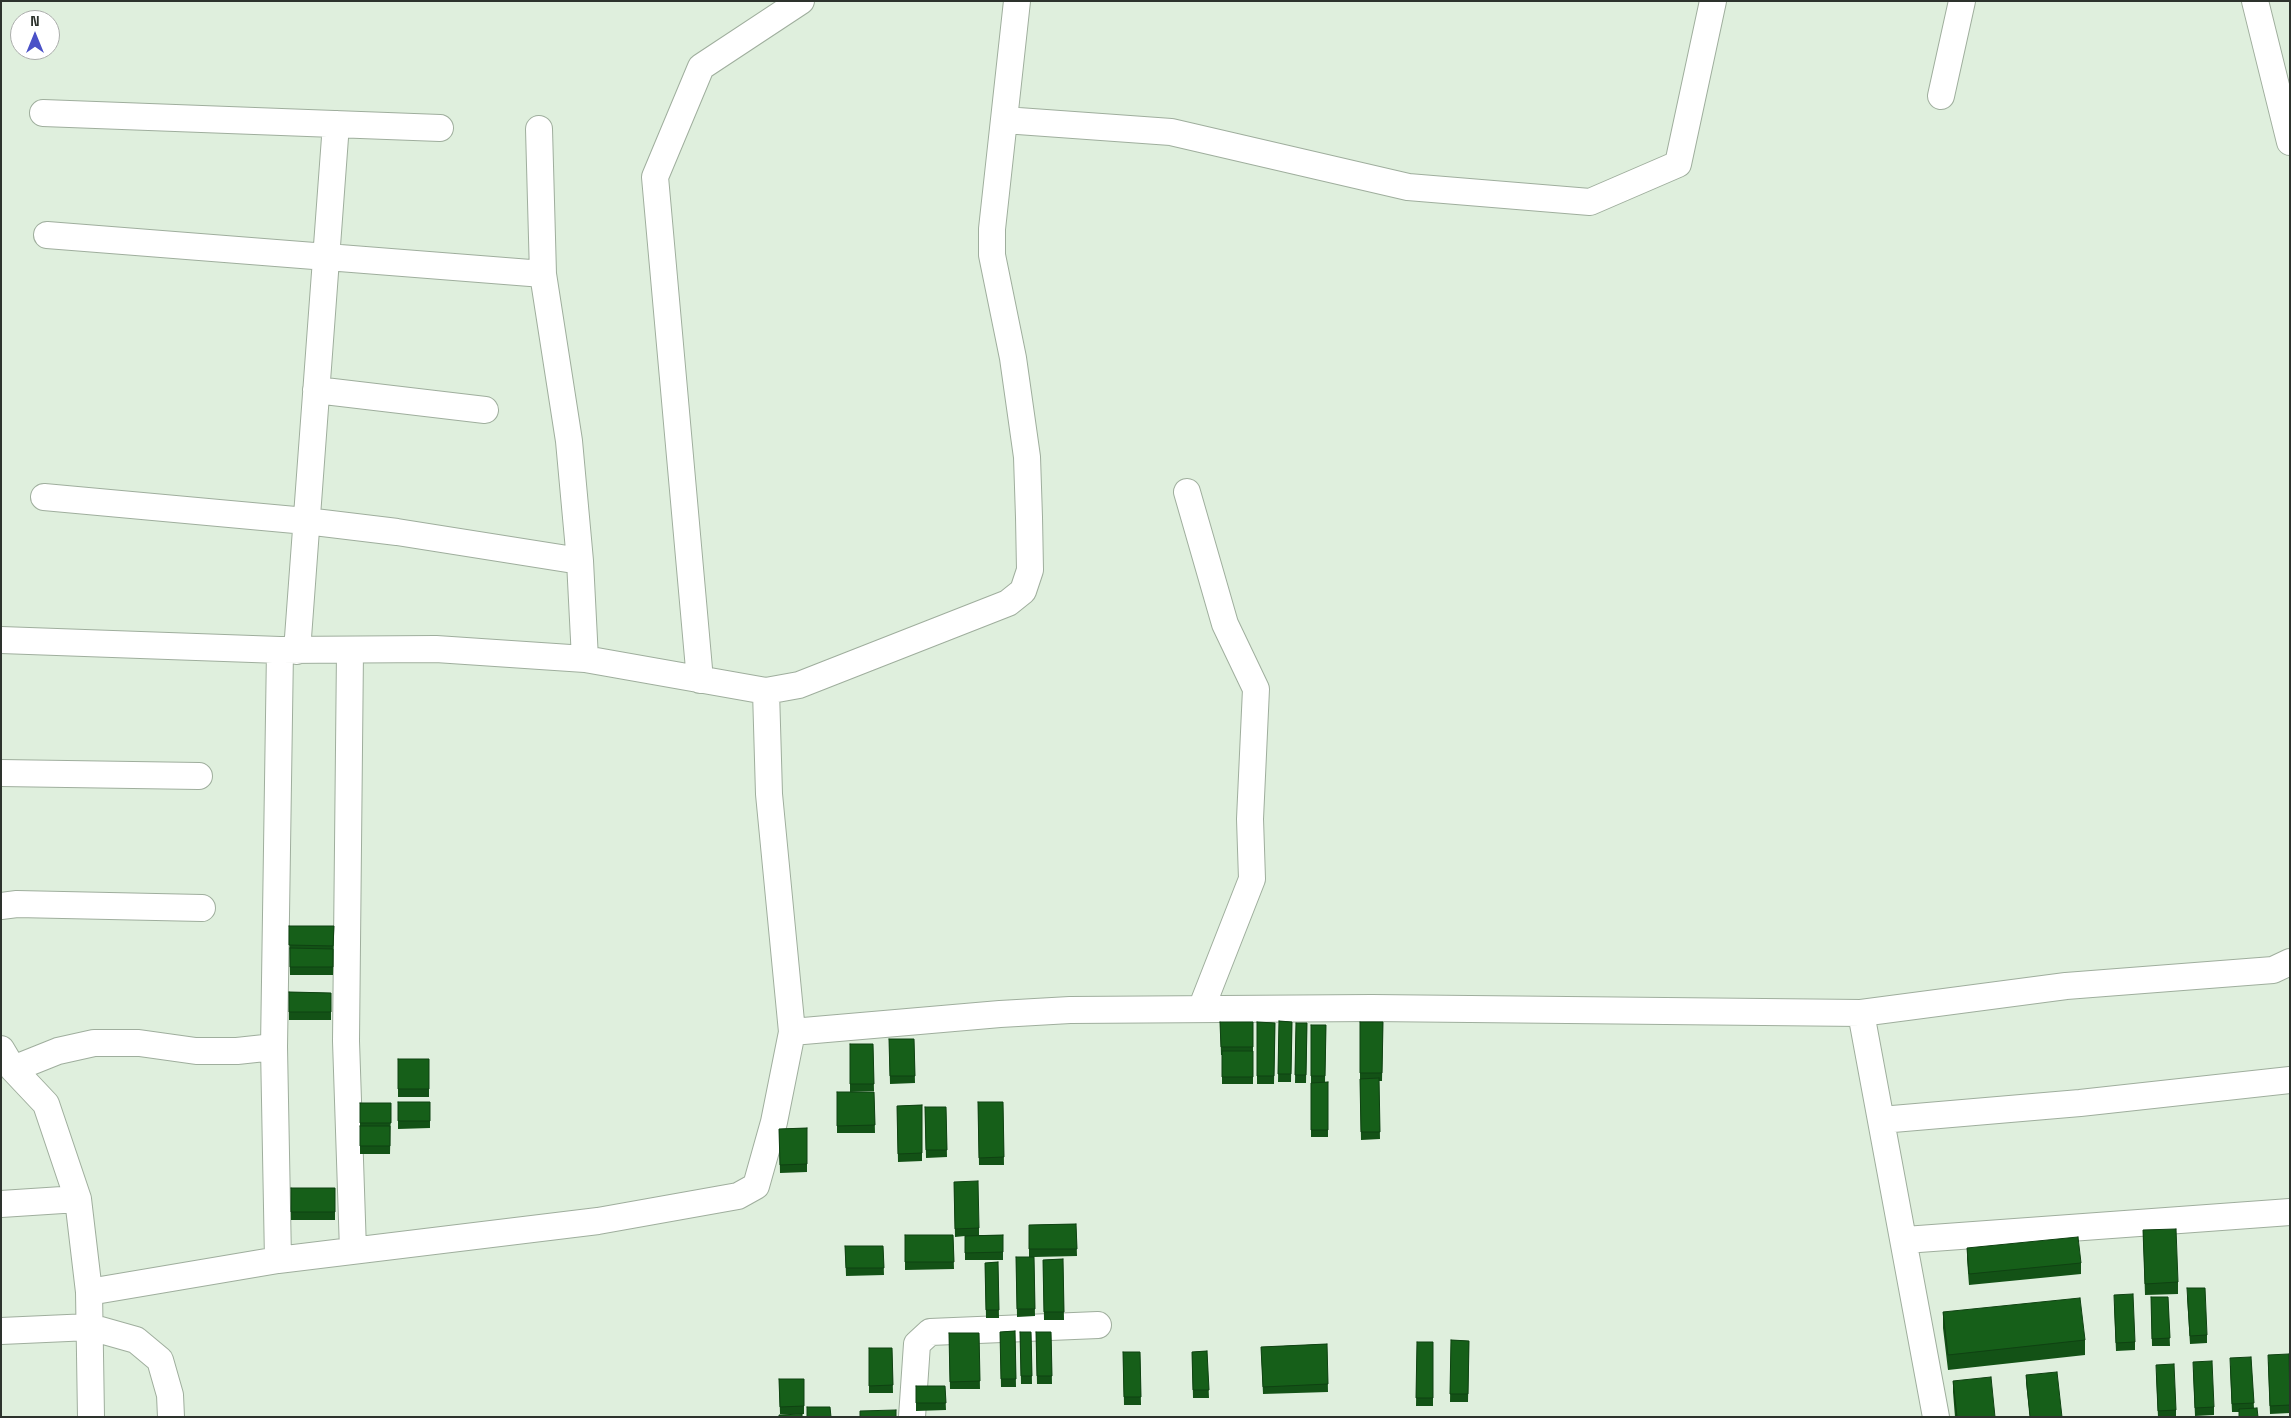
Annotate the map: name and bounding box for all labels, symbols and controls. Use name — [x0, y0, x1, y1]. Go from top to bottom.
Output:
north arrow — [10, 10, 60, 60]
text: N — [30, 12, 40, 30]

